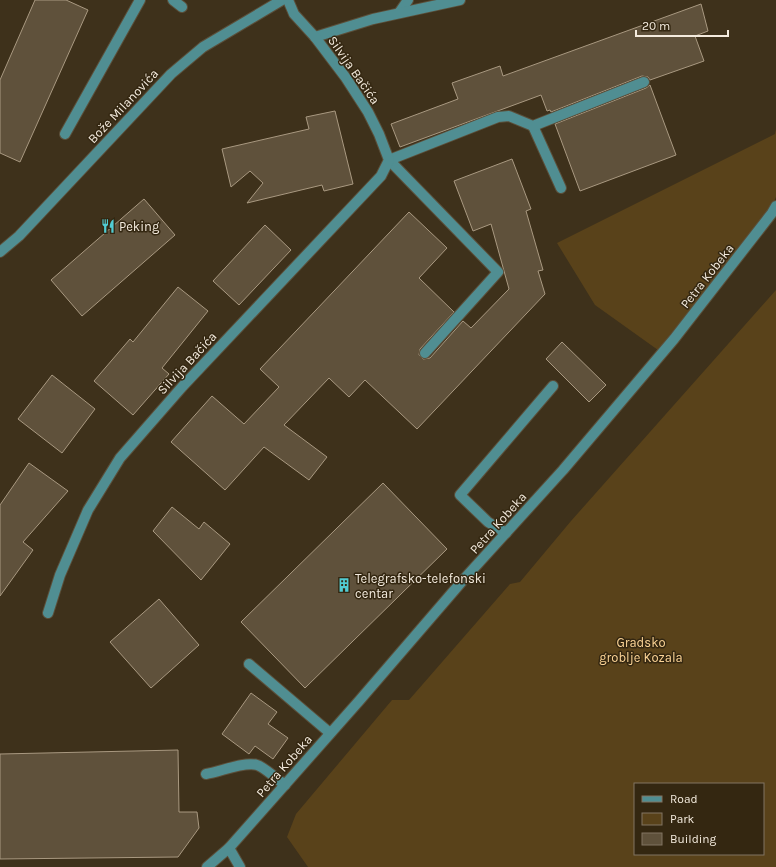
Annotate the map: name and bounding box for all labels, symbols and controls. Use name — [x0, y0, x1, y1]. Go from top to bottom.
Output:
scale bar — [636, 12, 728, 38]
text: 20 m — [642, 19, 670, 33]
street label: Silvija Bačića — [325, 33, 383, 107]
street label: Bože Milanovića — [85, 66, 161, 146]
restaurant icon: Peking — [100, 218, 116, 234]
place label: Peking — [119, 219, 160, 234]
street label: Petra Kobeka — [677, 241, 737, 311]
street label: Silvija Bačića — [154, 329, 220, 397]
street label: Petra Kobeka — [466, 489, 530, 557]
place label: Telegrafsko-telefonski centar — [355, 571, 486, 601]
building icon: Telegrafsko-telefonski centar — [336, 577, 352, 593]
park label: Gradsko groblje Kozala — [599, 635, 683, 665]
street label: Petra Kobeka — [253, 732, 315, 800]
legend — [634, 783, 764, 855]
text: Road — [670, 792, 698, 806]
text: Park — [670, 812, 695, 826]
text: Building — [670, 832, 717, 846]

